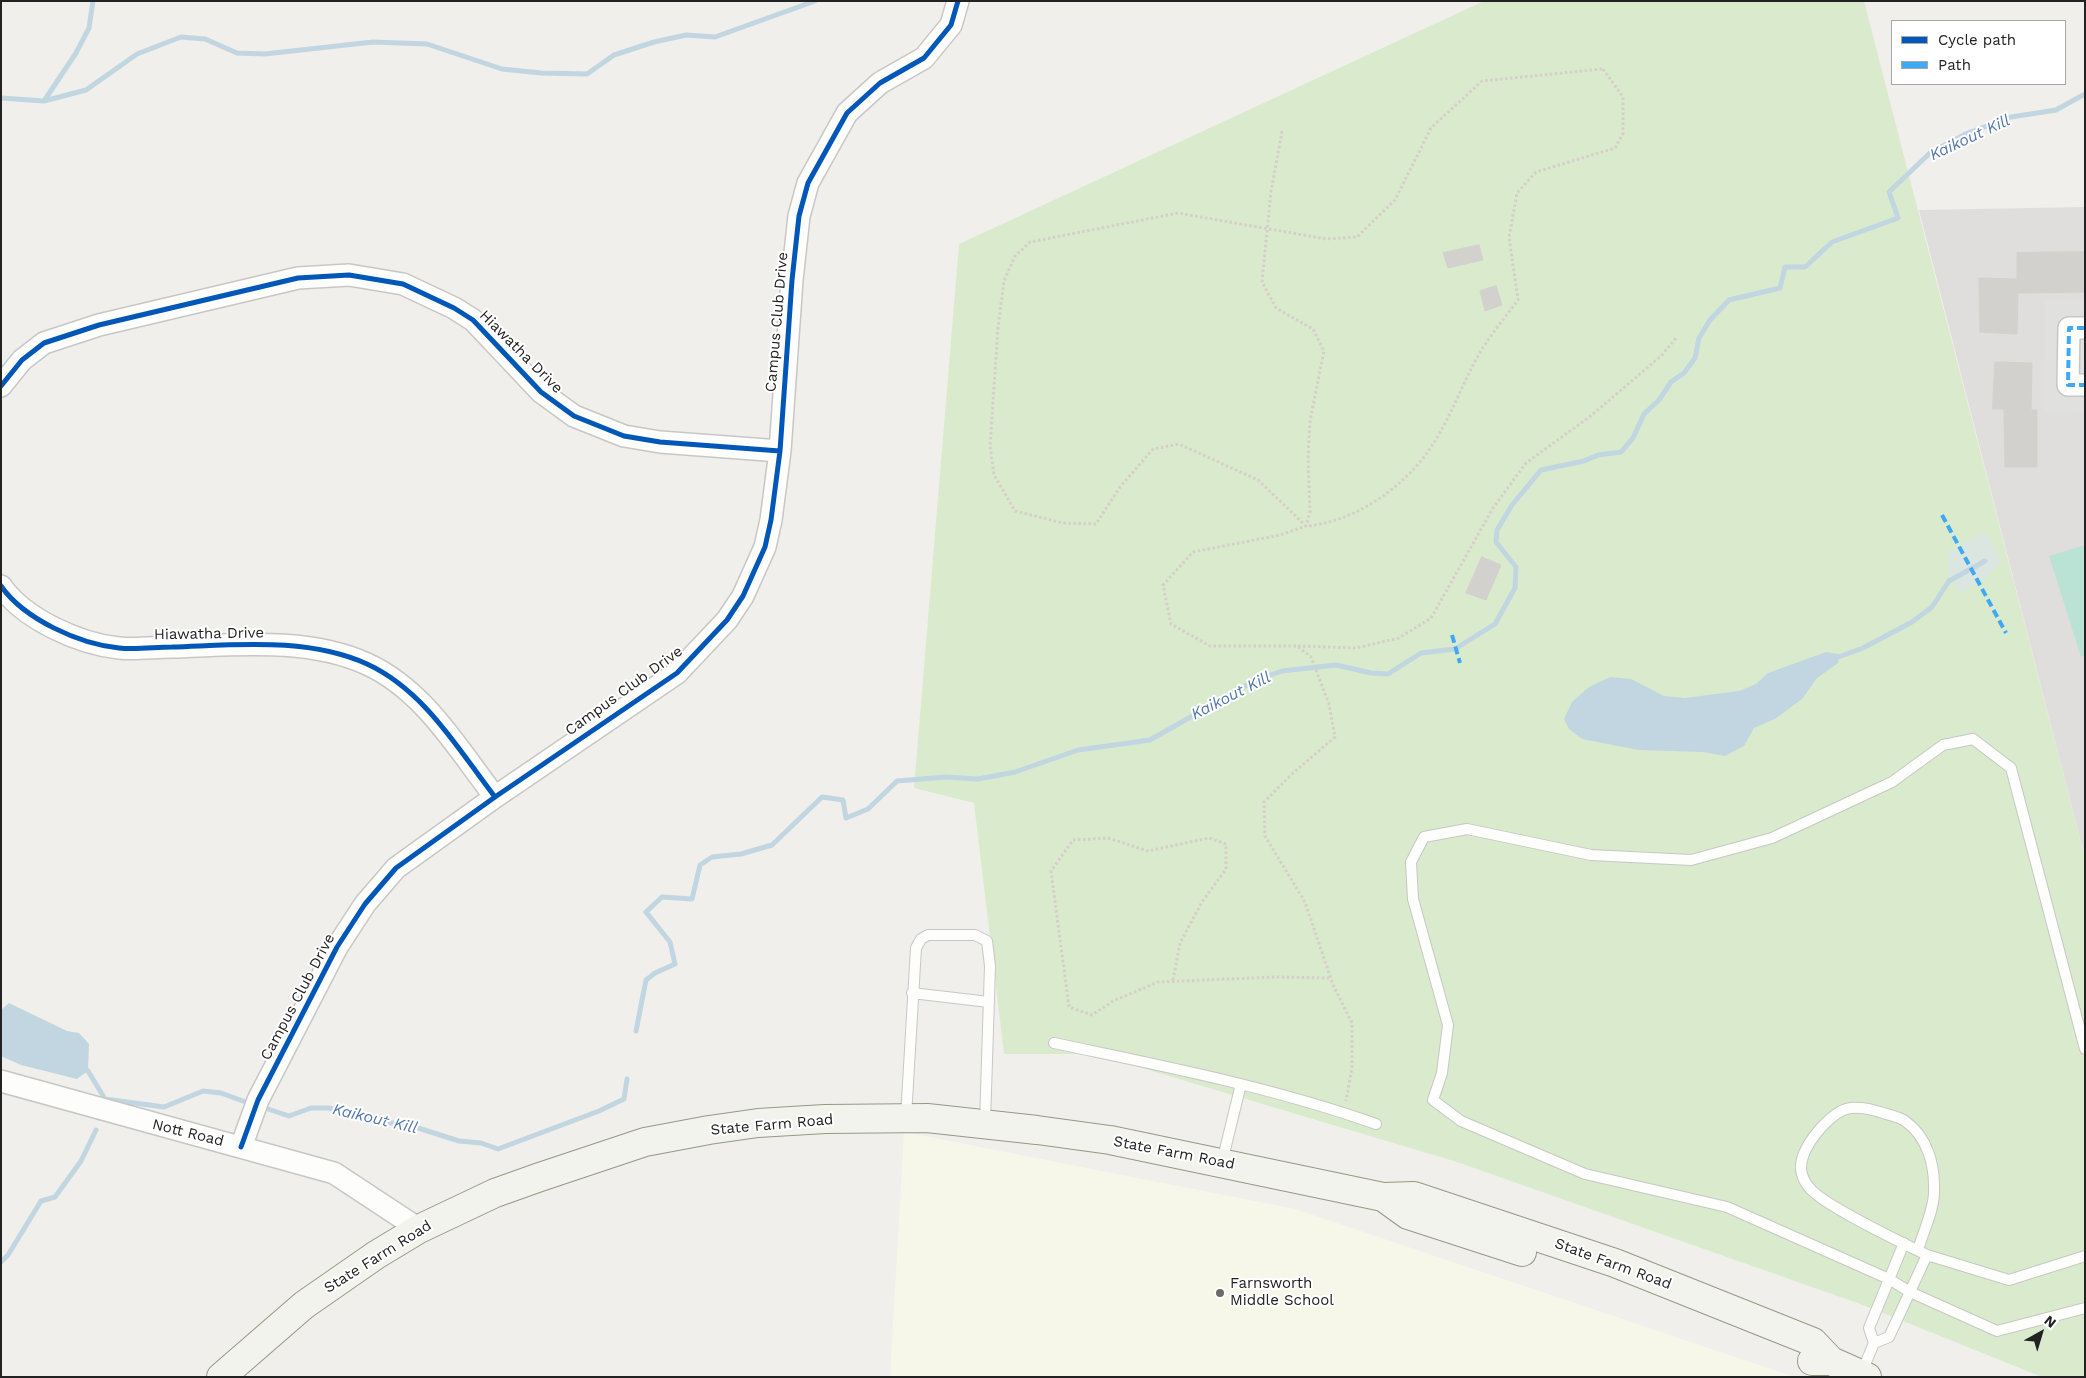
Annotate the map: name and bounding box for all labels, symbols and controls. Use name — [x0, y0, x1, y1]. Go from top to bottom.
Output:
legend — [1891, 20, 2066, 85]
text: Cycle path — [1938, 31, 2016, 49]
text: Path — [1938, 56, 1971, 74]
water label: Kaikout Kill — [1927, 111, 2013, 165]
street label: Campus Club Drive — [762, 251, 792, 393]
street label: Hiawatha Drive — [476, 307, 566, 397]
street label: Hiawatha Drive — [154, 624, 264, 644]
street label: Campus Club Drive — [562, 642, 686, 740]
water label: Kaikout Kill — [1188, 668, 1274, 724]
street label: Campus Club Drive — [257, 931, 339, 1063]
water label: Kaikout Kill — [331, 1100, 419, 1138]
street label: State Farm Road — [710, 1111, 834, 1139]
street label: Nott Road — [150, 1115, 226, 1151]
street label: State Farm Road — [1112, 1132, 1236, 1174]
street label: State Farm Road — [321, 1217, 435, 1297]
street label: State Farm Road — [1552, 1234, 1674, 1294]
place label: Farnsworth Middle School — [1230, 1275, 1334, 1310]
marker: Farnsworth Middle School — [1214, 1287, 1226, 1299]
north arrow — [2016, 1308, 2066, 1358]
text: N — [2041, 1312, 2060, 1331]

